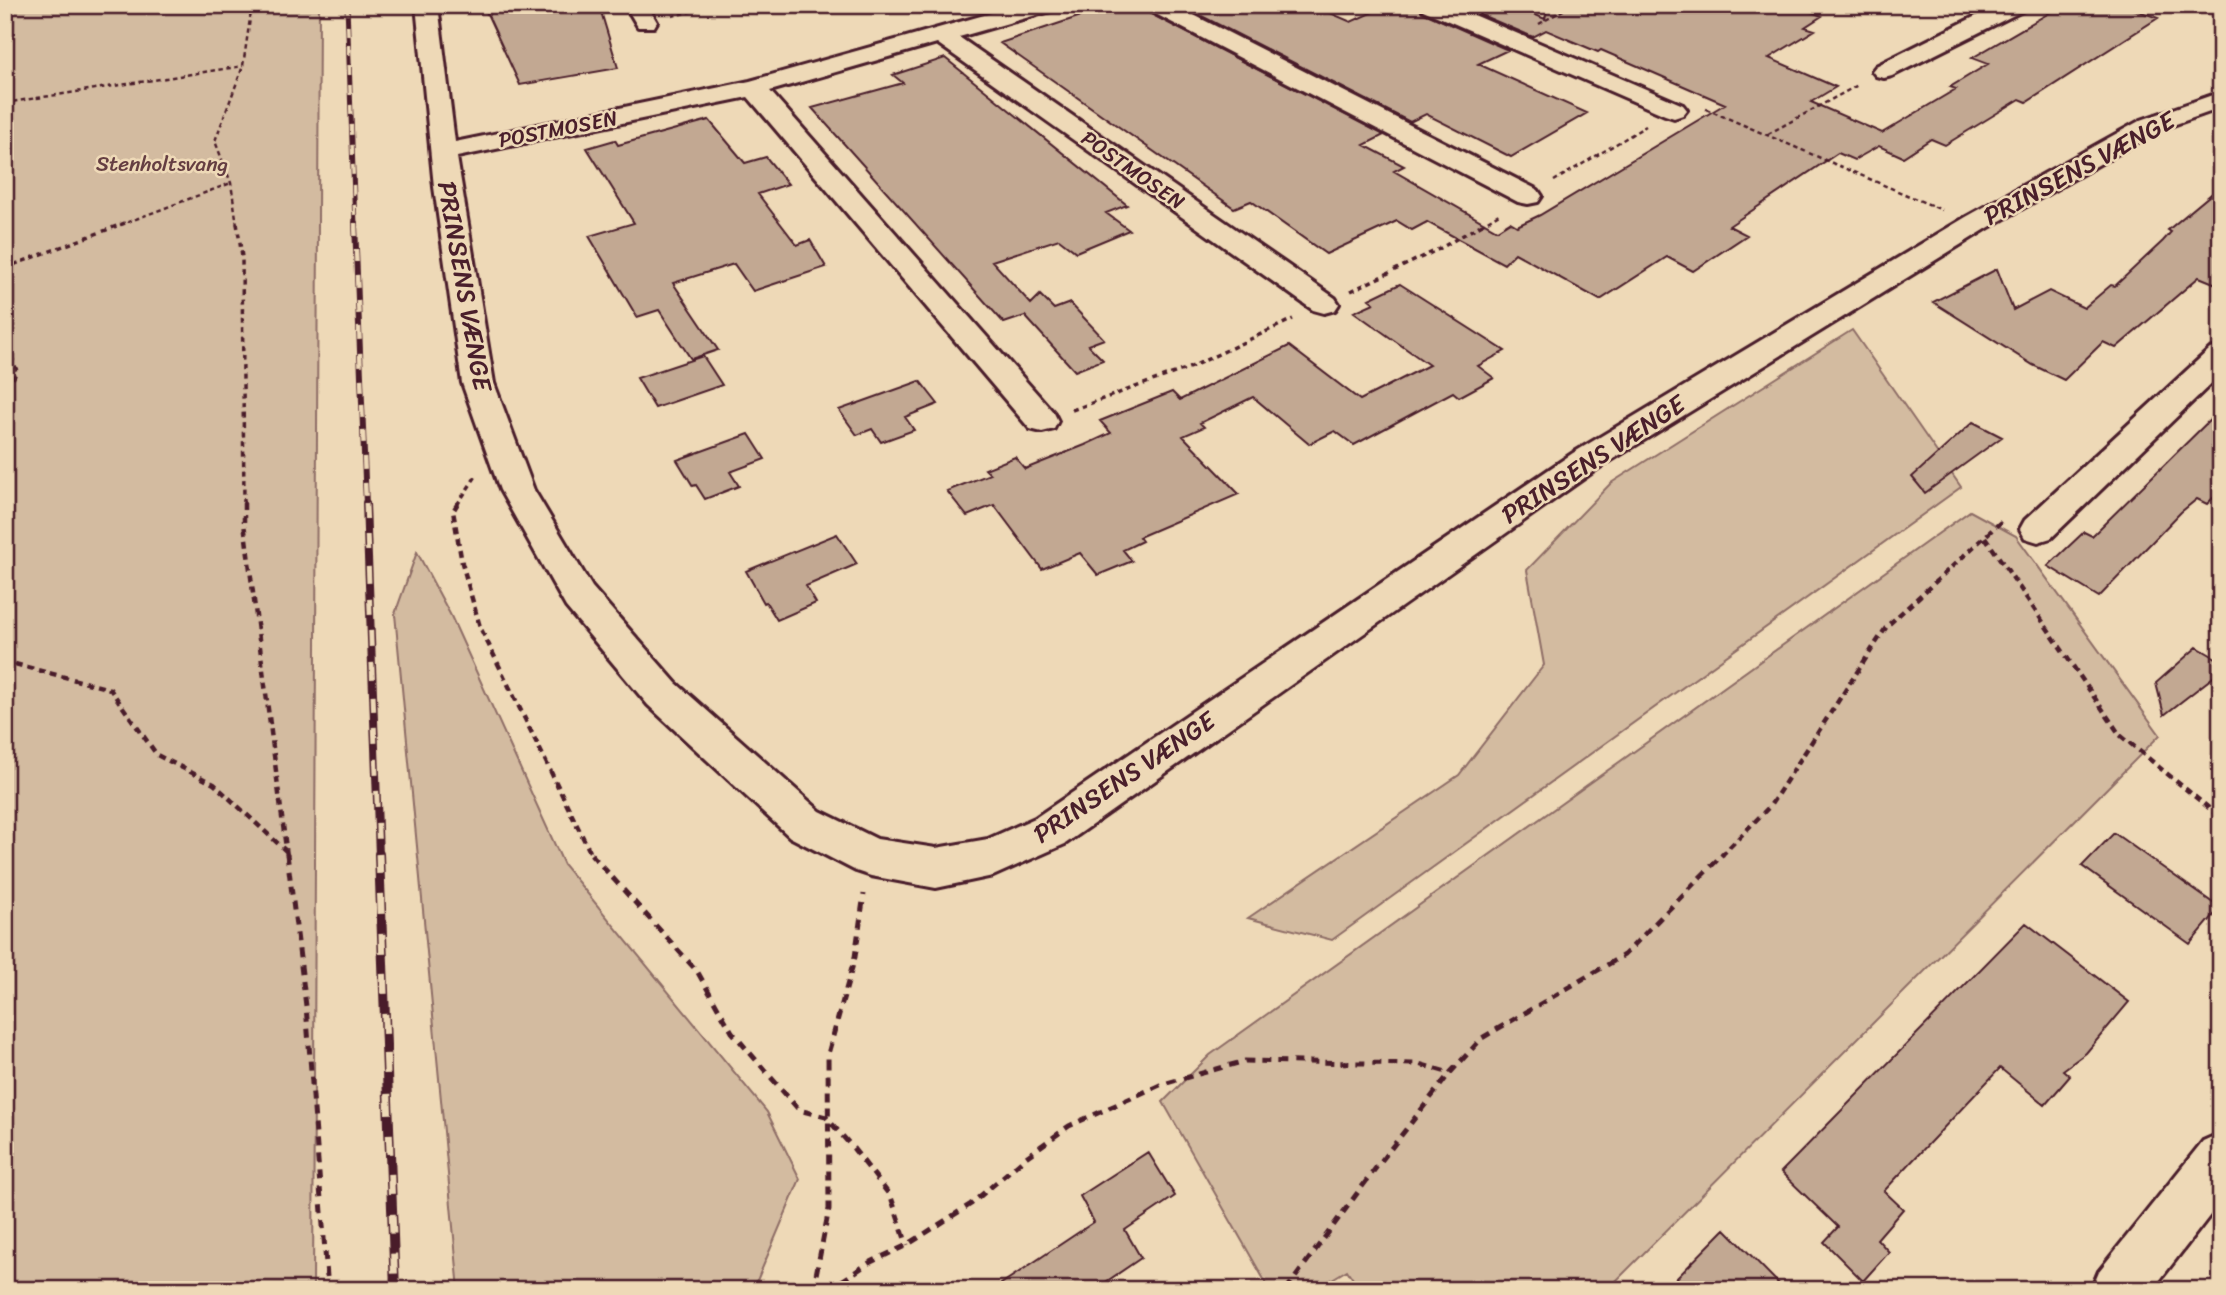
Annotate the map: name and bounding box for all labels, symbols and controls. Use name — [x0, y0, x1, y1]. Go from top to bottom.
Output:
street label: PRINSENS VÆNGE — [1974, 97, 2185, 238]
street label: POSTMOSEN — [495, 99, 621, 159]
street label: POSTMOSEN — [1073, 120, 1193, 220]
park label: Stenholtsvang — [96, 145, 228, 183]
street label: PRINSENS VÆNGE — [424, 177, 506, 396]
street label: PRINSENS VÆNGE — [1491, 381, 1696, 536]
street label: PRINSENS VÆNGE — [1023, 698, 1226, 855]

